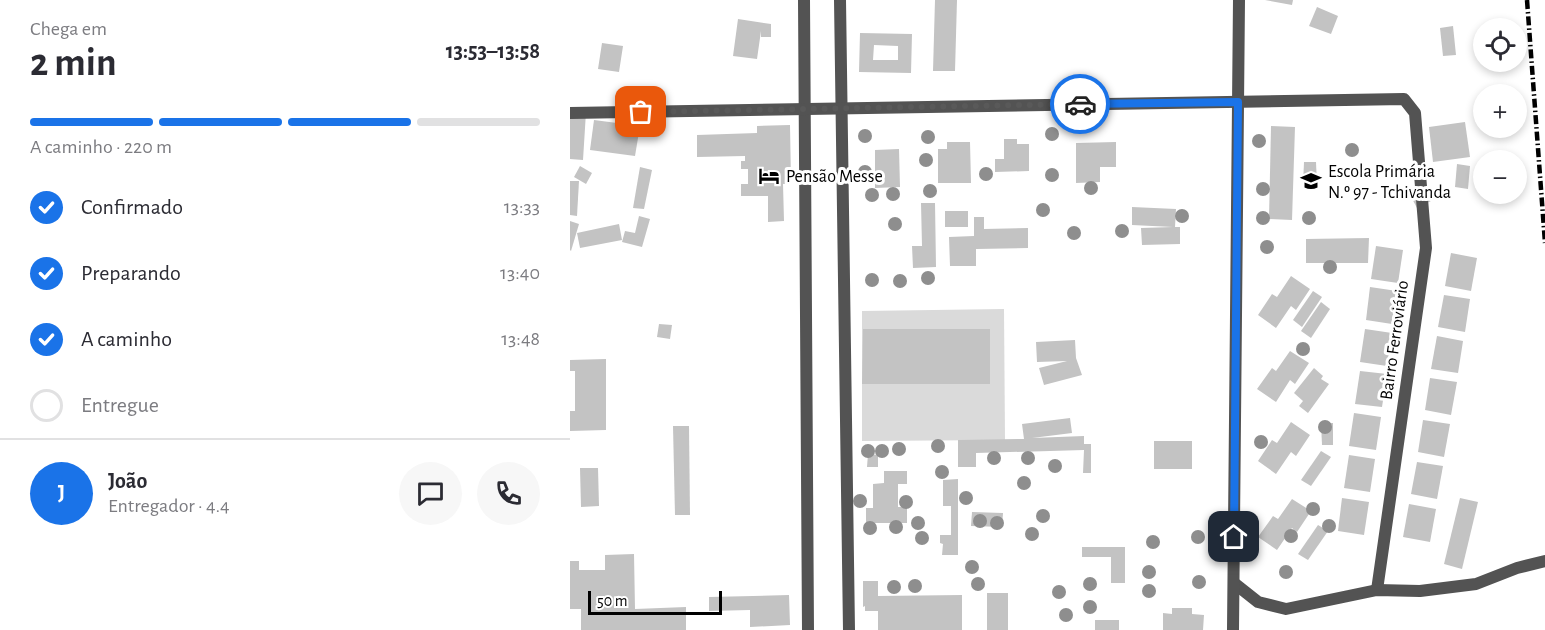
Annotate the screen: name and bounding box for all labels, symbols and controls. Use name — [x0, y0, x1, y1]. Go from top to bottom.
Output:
map controls — [1473, 18, 1527, 204]
button: locate — [1473, 18, 1527, 72]
text: Chega em — [30, 19, 107, 39]
text: 13:53–13:58 — [446, 40, 540, 62]
text: 2 min — [30, 44, 117, 83]
courier — [1050, 74, 1110, 134]
button: + — [1473, 84, 1527, 138]
pin — [615, 86, 666, 137]
icon: car — [1064, 88, 1097, 121]
icon: bag — [624, 95, 657, 128]
text: A caminho · 220 m — [30, 137, 172, 157]
button: − — [1473, 150, 1527, 204]
place label: Escola Primária N.º 97 - Tchivanda — [1328, 163, 1451, 202]
hotel icon: Pensão Messe — [757, 164, 781, 188]
place label: Pensão Messe — [786, 168, 883, 186]
school or university icon: Escola Primária N.º 97 - Tchivanda — [1299, 169, 1323, 193]
icon: check — [30, 191, 63, 224]
text: Confirmado — [81, 196, 183, 218]
text: 13:33 — [504, 197, 540, 217]
icon: check — [30, 257, 63, 290]
text: Preparando — [81, 262, 181, 284]
text: 13:40 — [500, 263, 540, 283]
street label: Bairro Ferroviário — [1378, 279, 1412, 401]
icon: check — [30, 323, 63, 356]
text: A caminho — [81, 328, 172, 350]
text: 13:48 — [501, 329, 540, 349]
text: Entregue — [81, 394, 159, 416]
button: chat — [399, 462, 462, 525]
button: phone — [477, 462, 540, 525]
text: João — [108, 470, 147, 492]
text: J — [58, 482, 65, 504]
text: Entregador · 4.4 — [108, 496, 230, 516]
pin — [1208, 511, 1259, 562]
icon: home — [1217, 520, 1250, 553]
scale bar — [588, 588, 722, 616]
text: 50 m — [597, 593, 628, 609]

